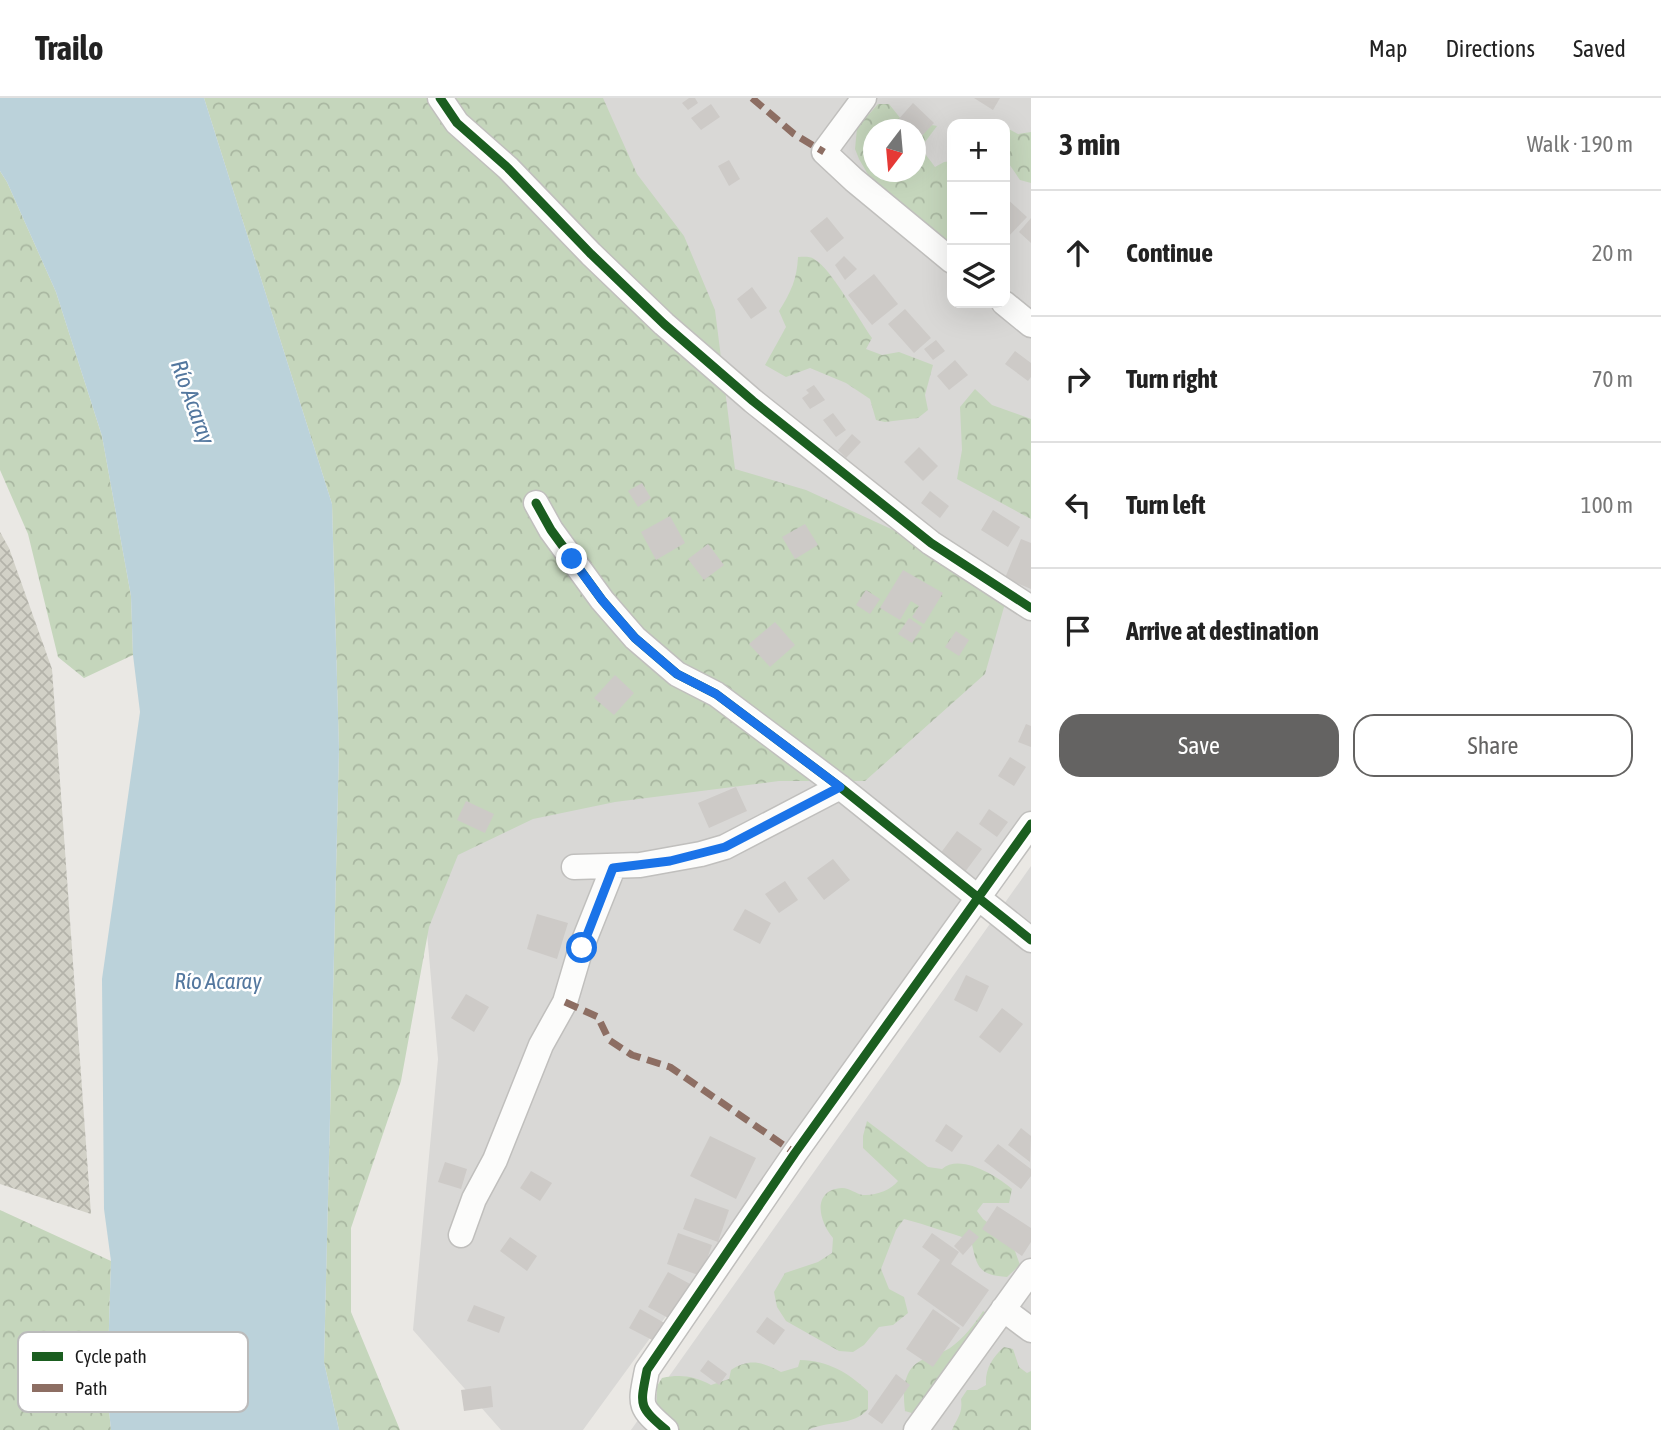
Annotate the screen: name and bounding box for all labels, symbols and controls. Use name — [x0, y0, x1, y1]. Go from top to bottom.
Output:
text: Trailo — [35, 29, 103, 67]
text: Map — [1369, 35, 1407, 62]
text: Directions — [1445, 35, 1535, 62]
text: Saved — [1573, 35, 1626, 62]
north arrow — [863, 119, 926, 182]
map controls — [947, 119, 1010, 308]
button: + — [947, 119, 1010, 182]
text: 3 min — [1059, 127, 1120, 161]
text: Walk · 190 m — [1527, 131, 1633, 157]
button: − — [947, 182, 1010, 245]
icon: ahead — [1059, 234, 1097, 272]
text: Continue — [1126, 238, 1213, 268]
text: 20 m — [1592, 240, 1633, 266]
button: layers — [947, 245, 1010, 308]
water label: Río Acaray — [166, 356, 220, 448]
icon: right — [1059, 360, 1097, 398]
text: Turn right — [1126, 364, 1217, 394]
text: 70 m — [1592, 366, 1633, 392]
icon: left — [1059, 486, 1097, 524]
text: Turn left — [1126, 490, 1206, 520]
text: 100 m — [1581, 492, 1633, 518]
route end — [556, 543, 587, 574]
icon: arrive — [1059, 612, 1097, 650]
text: Arrive at destination — [1126, 616, 1319, 646]
button: Save — [1059, 714, 1339, 777]
button: Share — [1353, 714, 1633, 777]
route start — [566, 932, 597, 963]
water label: Río Acaray — [174, 968, 262, 994]
legend — [18, 1332, 248, 1412]
text: Cycle path — [75, 1345, 147, 1367]
text: Path — [75, 1377, 107, 1399]

